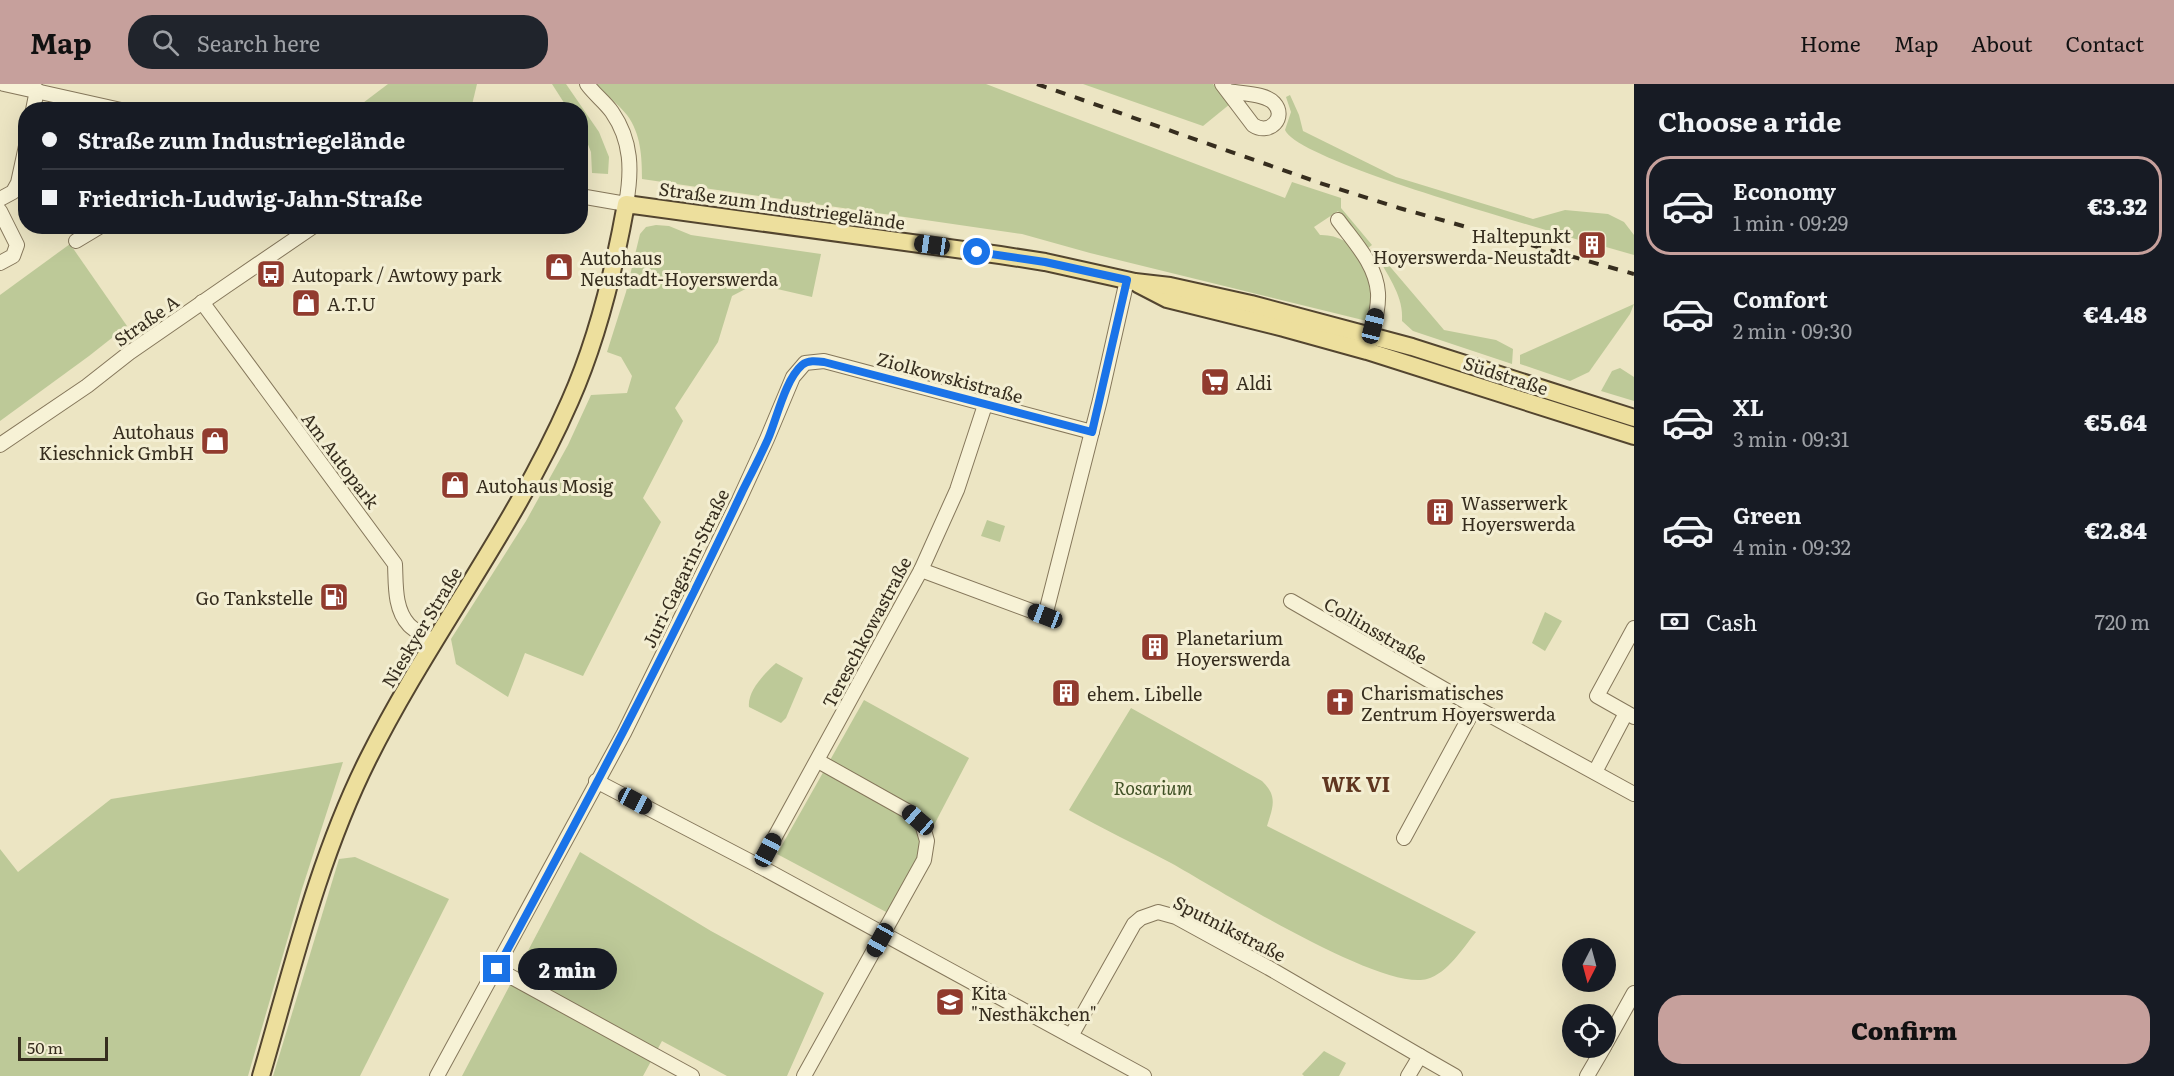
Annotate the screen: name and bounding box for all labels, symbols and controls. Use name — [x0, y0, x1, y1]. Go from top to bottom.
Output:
search box — [128, 15, 548, 69]
text: Map — [30, 21, 92, 63]
icon: search — [149, 26, 182, 59]
text: Search here — [197, 26, 320, 59]
text: Home — [1800, 27, 1861, 58]
text: Map — [1894, 27, 1938, 58]
text: About — [1971, 27, 2033, 58]
text: Contact — [2066, 27, 2144, 58]
text: Choose a ride — [1658, 100, 1841, 140]
text: Straße zum Industriegelände — [78, 123, 405, 156]
street label: Straße zum Industriegelände — [657, 174, 907, 236]
text: Economy — [1733, 174, 1836, 207]
icon: car — [1661, 179, 1715, 233]
text: Friedrich-Ludwig-Jahn-Straße — [78, 181, 422, 214]
text: €3.32 — [2087, 189, 2147, 222]
text: 1 min · 09:29 — [1733, 207, 1848, 237]
place label: Haltepunkt Hoyerswerda-Neustadt — [1373, 222, 1572, 270]
building icon: Haltepunkt Hoyerswerda-Neustadt — [1576, 229, 1608, 261]
car — [913, 234, 951, 256]
route start — [963, 238, 990, 265]
place label: Autohaus Neustadt-Hoyerswerda — [580, 244, 779, 292]
shop icon: Autohaus Neustadt-Hoyerswerda — [543, 251, 575, 283]
bus stop icon: Autopark / Awtowy park — [255, 258, 287, 290]
place label: Autopark / Awtowy park — [292, 261, 503, 288]
text: Comfort — [1733, 282, 1828, 315]
shop icon: A.T.U — [290, 287, 322, 319]
icon: car — [1661, 287, 1715, 341]
street label: Straße A — [108, 288, 184, 352]
place label: A.T.U — [327, 290, 376, 317]
text: €4.48 — [2084, 297, 2147, 330]
car — [1360, 306, 1386, 346]
text: 2 min · 09:30 — [1733, 315, 1852, 345]
street label: Ziolkowskistraße — [874, 345, 1026, 409]
street label: Südstraße — [1460, 349, 1552, 401]
supermarket icon: Aldi — [1199, 366, 1231, 398]
place label: Aldi — [1236, 369, 1272, 396]
text: XL — [1733, 390, 1764, 423]
icon: car — [1661, 395, 1715, 449]
text: €5.64 — [2085, 405, 2147, 438]
street label: Am Autopark — [296, 406, 387, 515]
place label: Autohaus Kieschnick GmbH — [39, 418, 194, 466]
text: 3 min · 09:31 — [1733, 423, 1849, 453]
shop icon: Autohaus Kieschnick GmbH — [199, 425, 231, 457]
shop icon: Autohaus Mosig — [439, 469, 471, 501]
place label: Autohaus Mosig — [476, 472, 614, 499]
street label: Juri-Gagarin-Straße — [635, 484, 735, 652]
place label: Wasserwerk Hoyerswerda — [1461, 489, 1576, 537]
building icon: Wasserwerk Hoyerswerda — [1424, 496, 1456, 528]
text: Green — [1733, 498, 1802, 531]
icon: car — [1661, 503, 1715, 557]
text: €2.84 — [2085, 513, 2147, 546]
text: 4 min · 09:32 — [1733, 531, 1851, 561]
street label: Tereschkowastraße — [815, 551, 917, 713]
street label: Nieskyer Straße — [374, 561, 468, 693]
fuel station icon: Go Tankstelle — [318, 581, 350, 613]
place label: Go Tankstelle — [195, 584, 313, 611]
street label: Collinsstraße — [1319, 589, 1433, 671]
car — [1025, 601, 1065, 631]
icon: cash — [1658, 605, 1691, 638]
text: Cash — [1706, 605, 1757, 638]
text: 720 m — [2095, 606, 2150, 636]
place label: Planetarium Hoyerswerda — [1176, 624, 1291, 672]
building icon: Planetarium Hoyerswerda — [1139, 631, 1171, 663]
building icon: ehem. Libelle — [1050, 677, 1082, 709]
place label: Charismatisches Zentrum Hoyerswerda — [1361, 679, 1556, 727]
place label: ehem. Libelle — [1087, 680, 1202, 707]
church icon: Charismatisches Zentrum Hoyerswerda — [1324, 686, 1356, 718]
district label: WK VI — [1322, 767, 1390, 798]
park label: Rosarium — [1113, 774, 1193, 801]
car — [615, 785, 655, 817]
car — [899, 801, 937, 839]
car — [752, 830, 784, 870]
street label: Sputnikstraße — [1169, 888, 1291, 968]
car — [863, 920, 897, 960]
north arrow — [1562, 938, 1616, 992]
map controls — [1562, 938, 1616, 1058]
callout: 2 min — [518, 948, 617, 990]
text: 2 min — [539, 954, 596, 984]
route end — [483, 955, 510, 982]
place label: Kita "Nesthäkchen" — [971, 979, 1097, 1027]
school or university icon: Kita "Nesthäkchen" — [934, 986, 966, 1018]
button: Confirm — [1658, 995, 2150, 1064]
button: locate — [1562, 1004, 1616, 1058]
scale bar — [18, 1034, 108, 1062]
text: 50 m — [27, 1035, 63, 1059]

